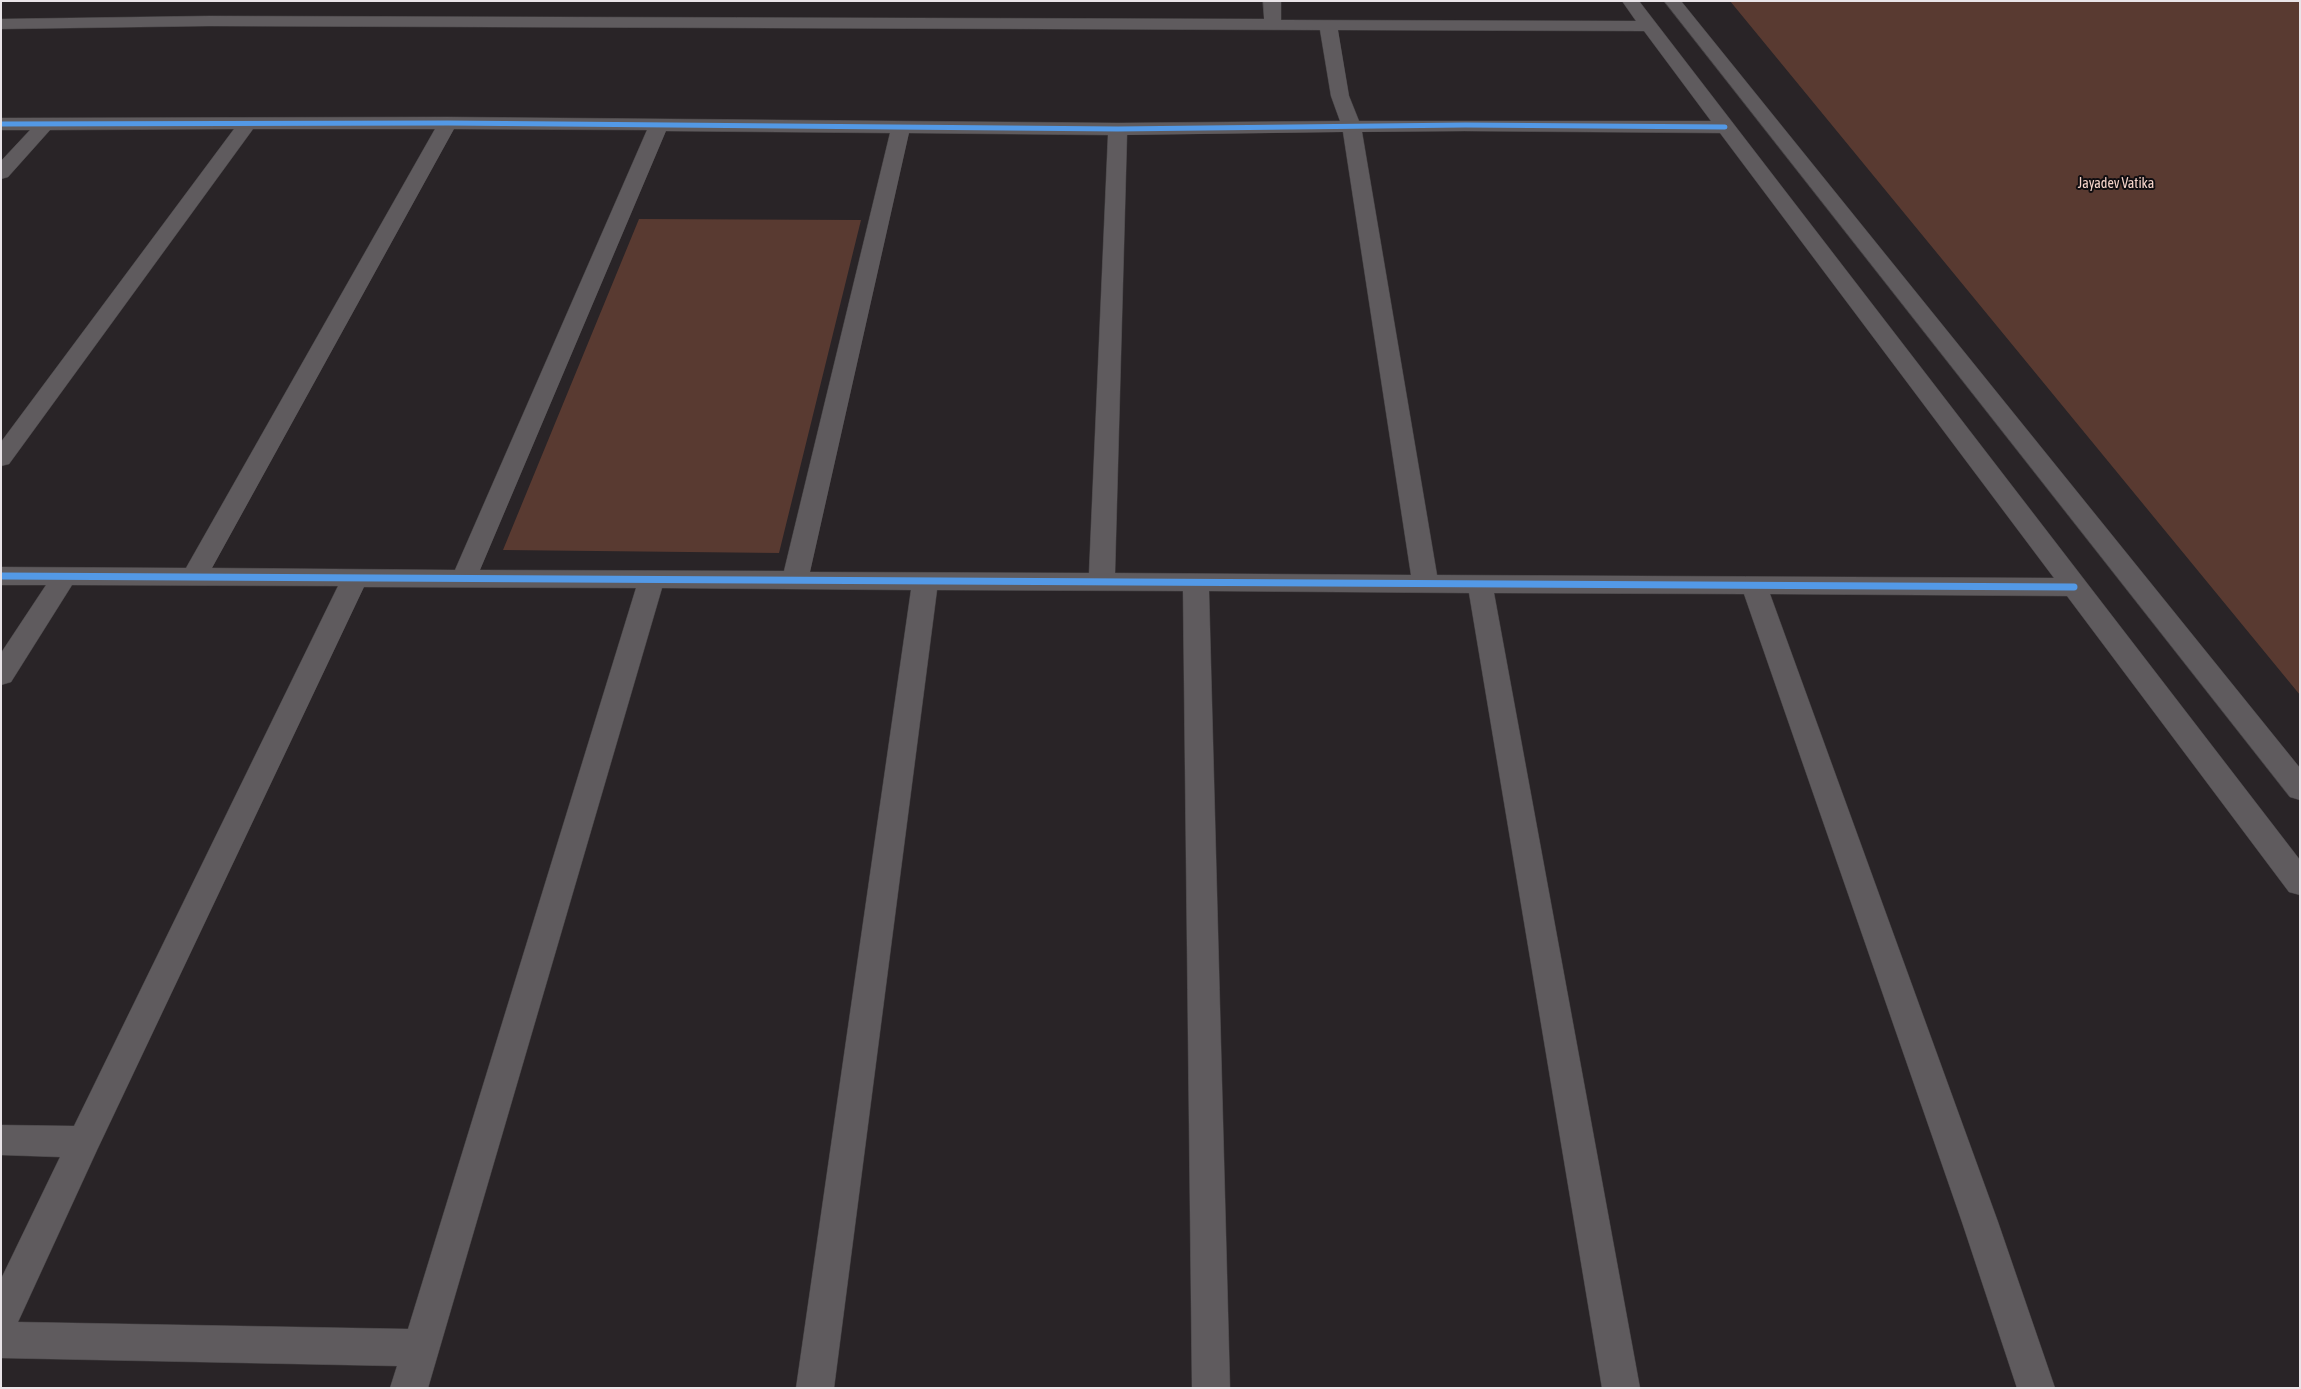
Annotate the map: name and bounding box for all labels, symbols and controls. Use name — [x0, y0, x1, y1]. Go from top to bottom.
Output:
park label: Jayadev Vatika — [2078, 176, 2154, 192]

